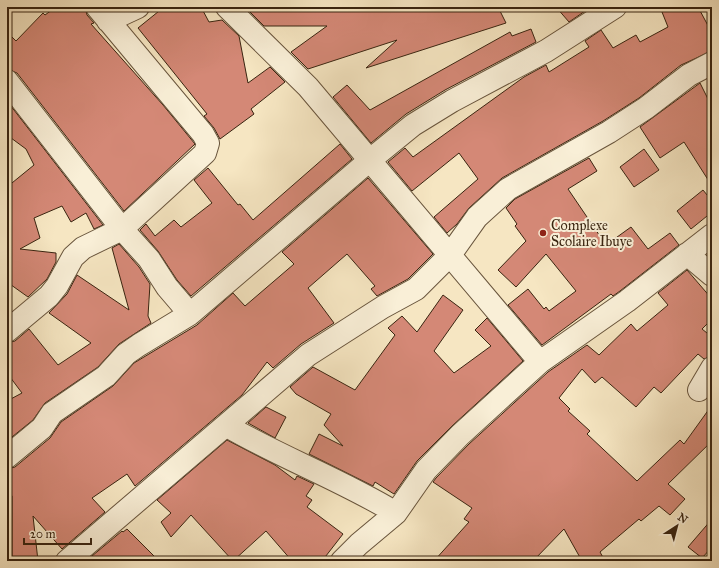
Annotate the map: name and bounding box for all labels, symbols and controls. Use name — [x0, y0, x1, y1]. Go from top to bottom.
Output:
place label: Complexe Scolaire Ibuye — [551, 217, 632, 250]
marker: Complexe Scolaire Ibuye — [538, 228, 548, 238]
north arrow — [657, 506, 697, 546]
text: N — [675, 510, 691, 527]
scale bar — [24, 520, 91, 546]
text: 20 m — [30, 527, 56, 541]

